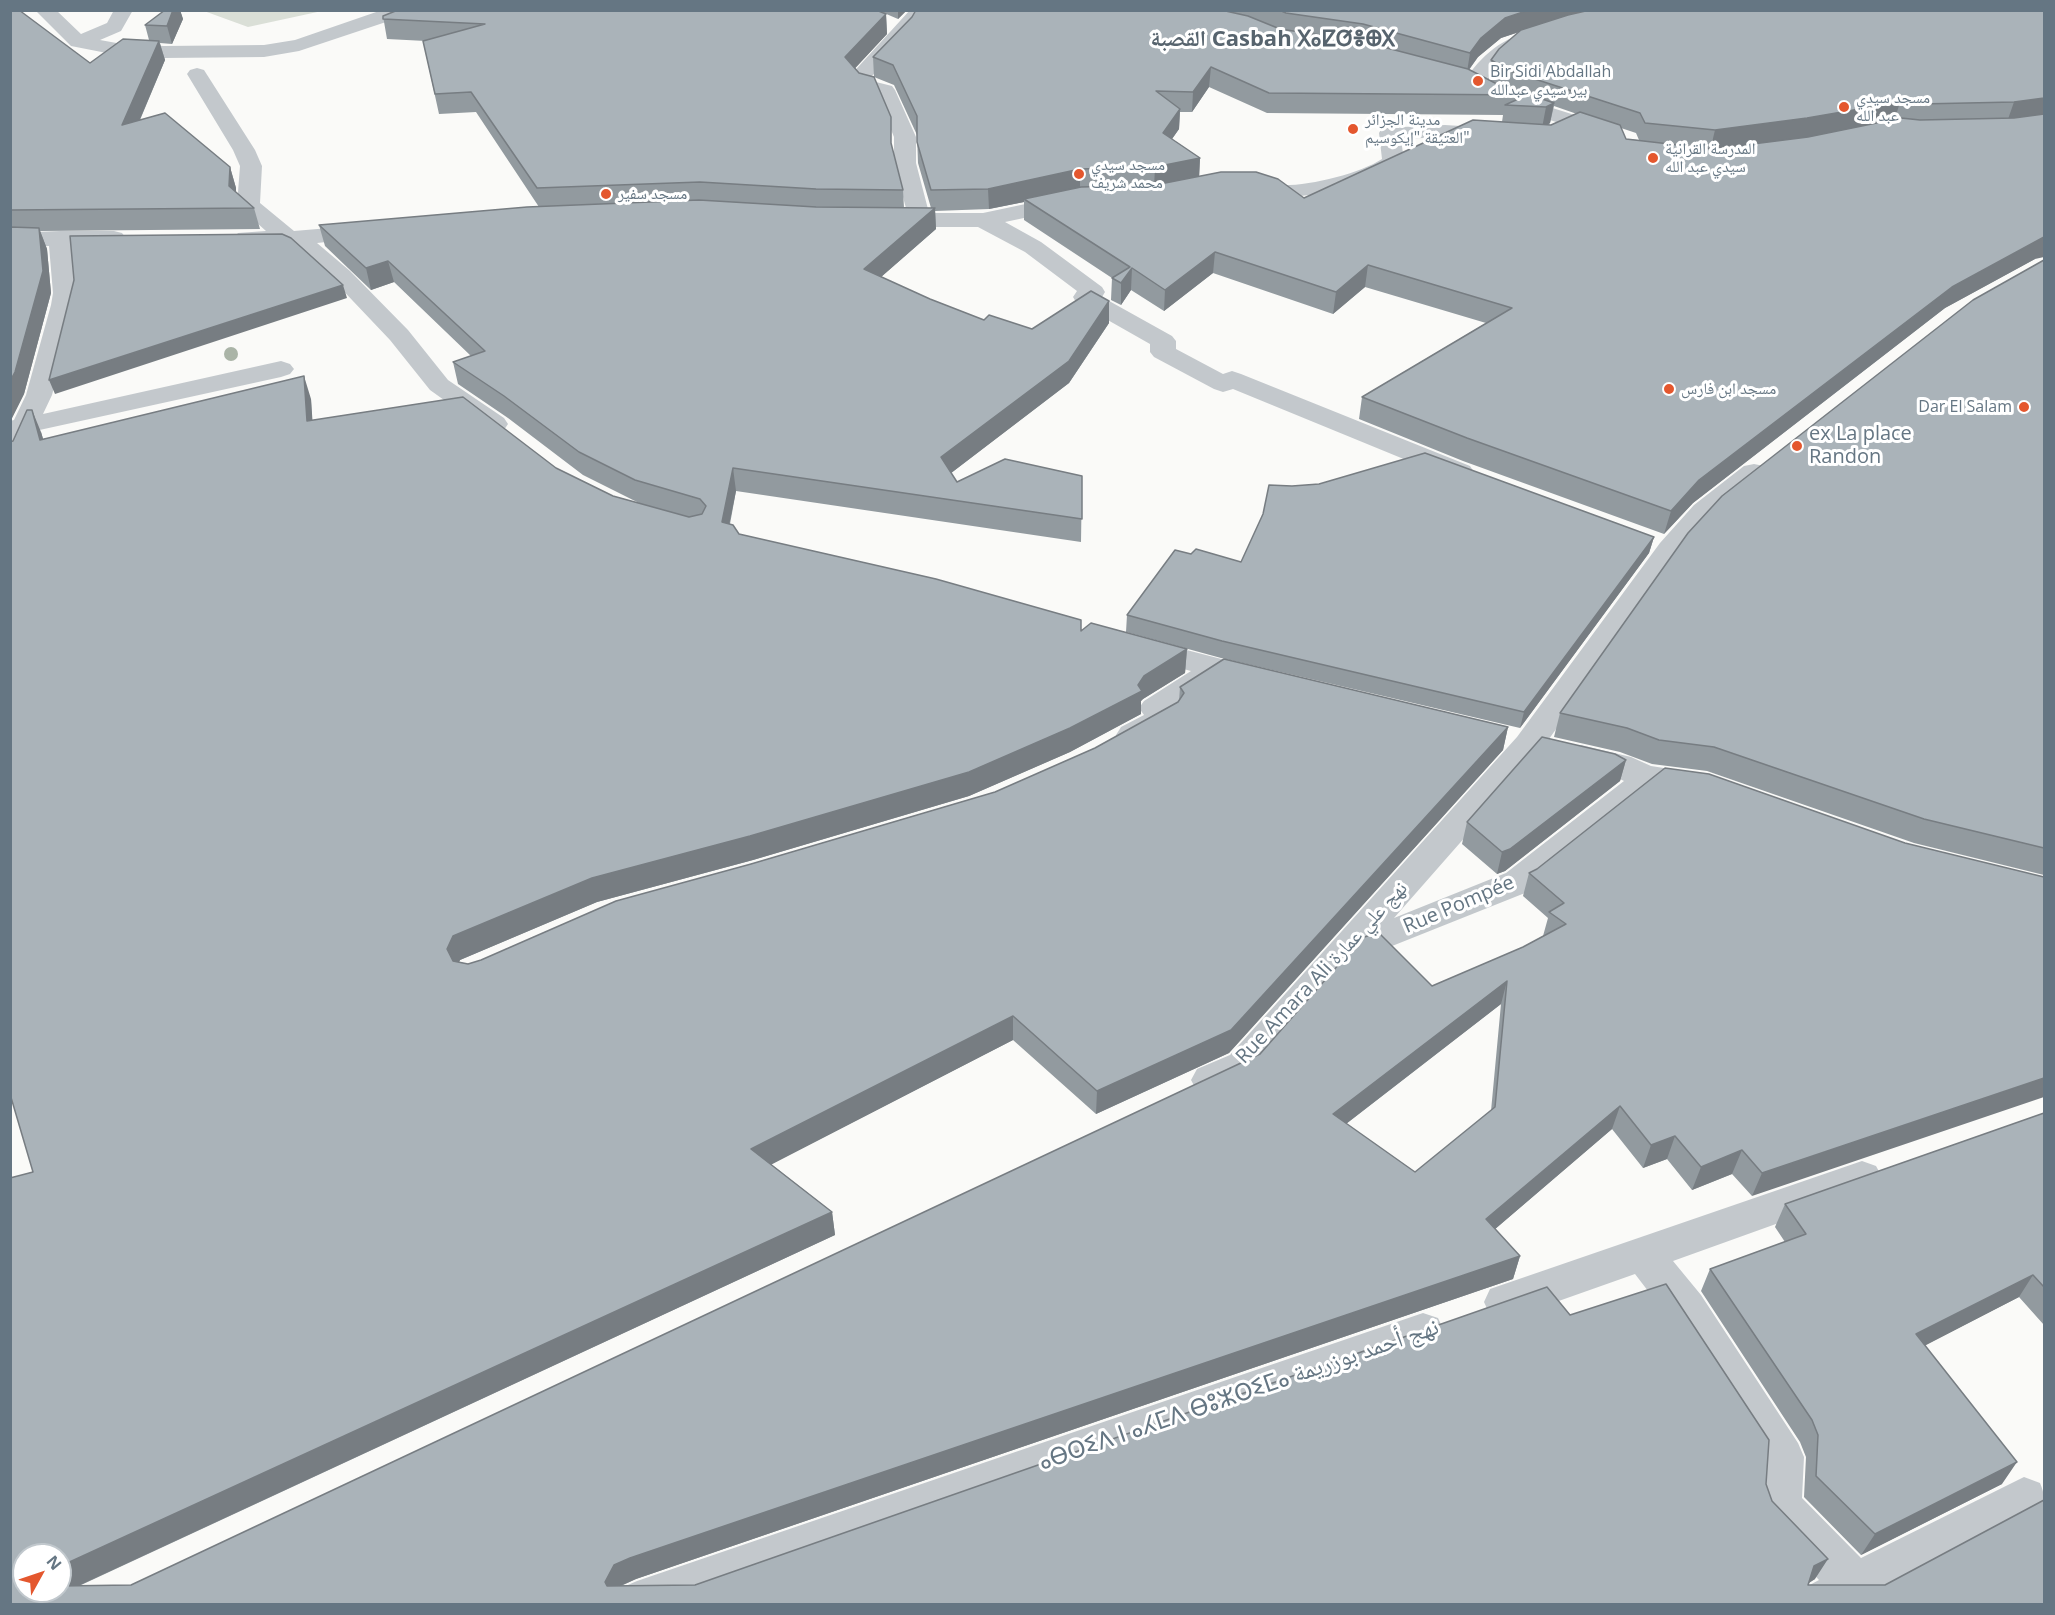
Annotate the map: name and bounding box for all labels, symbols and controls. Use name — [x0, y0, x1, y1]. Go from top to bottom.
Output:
district label: القصبة Casbah ⵝⴰⵇⵚⴻⴲⵝ — [1151, 27, 1395, 53]
place label: Bir Sidi Abdallah بير سيدي عبدالله — [1490, 62, 1611, 100]
marker: Bir Sidi Abdallah بير سيدي عبدالله — [1471, 74, 1485, 88]
place label: مسجد سيدي عبد الله — [1856, 88, 1930, 126]
marker: مسجد سيدي عبد الله — [1837, 100, 1851, 114]
place label: مدينة الجزائر العتيقة "إيكوسيم" — [1365, 110, 1470, 148]
marker: مدينة الجزائر العتيقة "إيكوسيم" — [1346, 122, 1360, 136]
place label: المدرسة القرانية سيدي عبد الله — [1665, 139, 1756, 177]
marker: المدرسة القرانية سيدي عبد الله — [1646, 151, 1660, 165]
place label: مسجد سيدي محمد شريف — [1091, 155, 1165, 193]
marker: مسجد سيدي محمد شريف — [1072, 167, 1086, 181]
place label: مسجد سفير — [618, 184, 687, 204]
marker: مسجد سفير — [599, 187, 613, 201]
place label: مسجد ابن فارس — [1681, 379, 1776, 399]
marker: مسجد ابن فارس — [1662, 382, 1676, 396]
place label: Dar El Salam — [1918, 397, 2012, 417]
marker: Dar El Salam — [2017, 400, 2031, 414]
place label: ex La place Randon — [1809, 422, 1912, 469]
marker: ex La place Randon — [1790, 439, 1804, 453]
street label: Rue Pompée — [1400, 871, 1518, 939]
street label: Rue Amara Ali نهج علي عمارة — [1231, 877, 1413, 1069]
street label: ⴰⴱⵔⵉⴷ ⵏ ⴰⵃⵎⴷ ⴱⵓⵣⵔⵉⵎⴰ نهج أحمد بوزريمة — [1035, 1313, 1443, 1477]
north arrow — [12, 1543, 72, 1603]
text: N — [42, 1551, 67, 1575]

